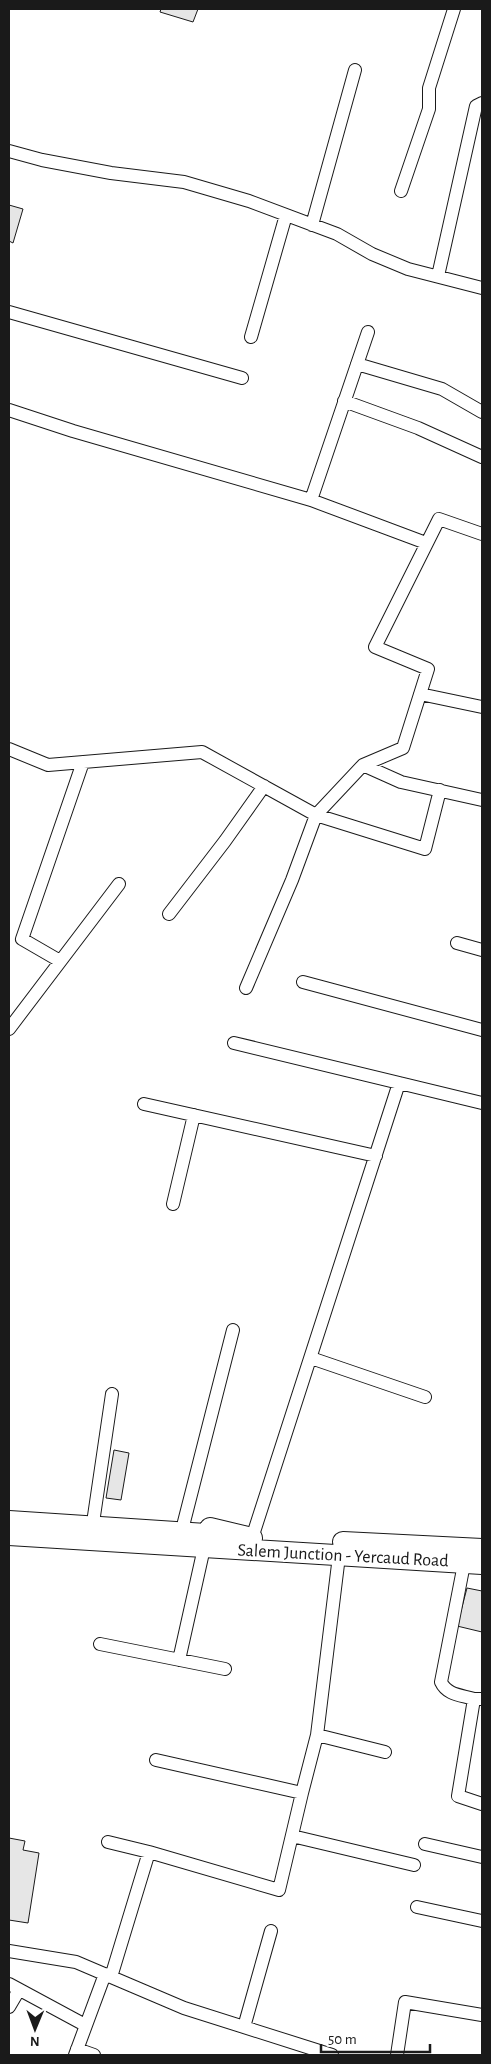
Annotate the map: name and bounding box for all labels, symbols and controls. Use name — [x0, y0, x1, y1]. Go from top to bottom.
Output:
street label: Salem Junction - Yercaud Road — [237, 1541, 449, 1571]
north arrow — [10, 2004, 60, 2054]
scale bar — [321, 2022, 430, 2054]
text: 50 m — [328, 2032, 357, 2047]
text: N — [30, 2034, 40, 2048]

